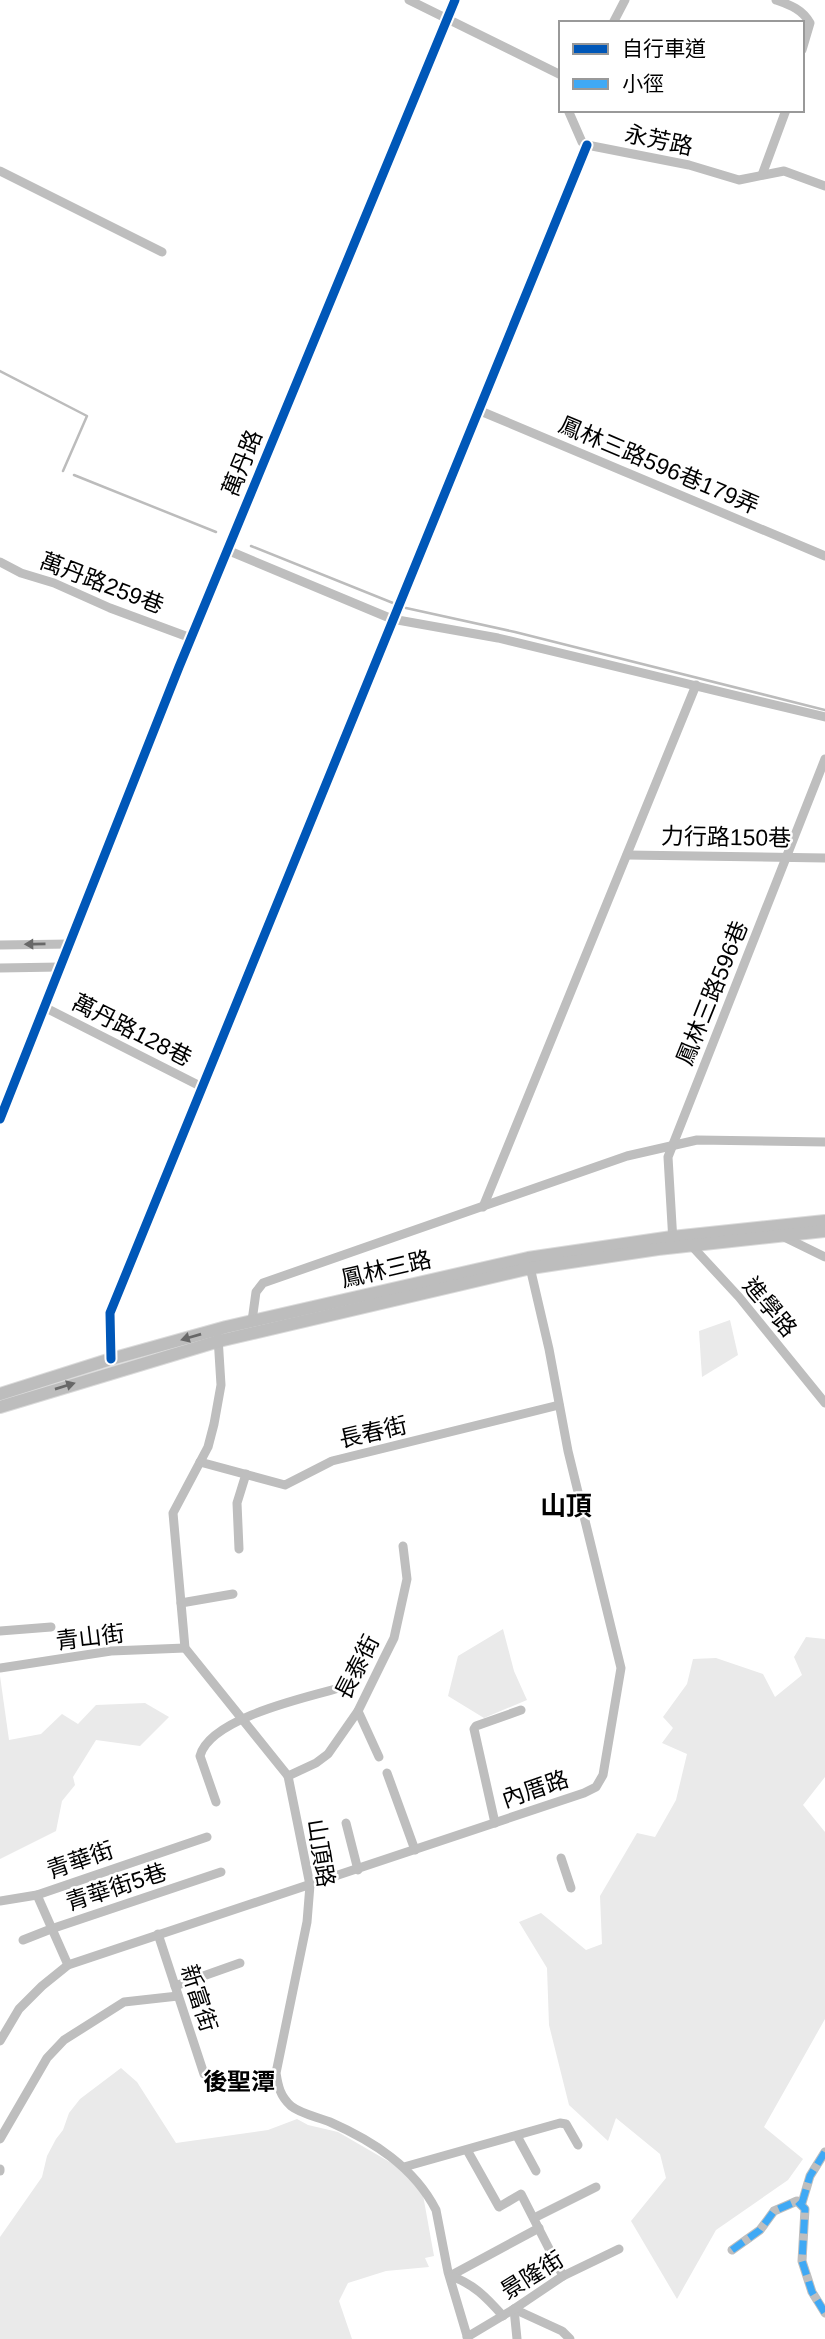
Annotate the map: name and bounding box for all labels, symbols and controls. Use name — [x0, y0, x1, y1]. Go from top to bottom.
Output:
legend — [559, 21, 804, 112]
text: 自行車道 — [622, 37, 706, 60]
text: 小徑 — [622, 72, 664, 95]
street label: 永芳路 — [623, 120, 695, 160]
street label: 鳳林三路596巷179弄 — [555, 411, 763, 519]
street label: 萬丹路 — [217, 426, 267, 500]
street label: 萬丹路259巷 — [36, 548, 168, 618]
street label: 力行路150巷 — [661, 823, 791, 851]
street label: 鳳林三路596巷 — [671, 917, 753, 1069]
one-way arrow — [24, 938, 46, 950]
street label: 萬丹路128巷 — [68, 989, 196, 1071]
street label: 鳳林三路 — [338, 1246, 434, 1292]
street label: 進學路 — [738, 1272, 802, 1342]
one-way arrow — [180, 1332, 202, 1343]
one-way arrow — [55, 1380, 76, 1390]
street label: 長春街 — [336, 1412, 410, 1452]
district label: 山頂 — [540, 1491, 592, 1521]
street label: 青山街 — [54, 1620, 126, 1654]
street label: 長泰街 — [330, 1630, 384, 1704]
street label: 內厝路 — [498, 1765, 572, 1813]
street label: 山頂路 — [303, 1817, 339, 1889]
street label: 青華街 — [43, 1836, 117, 1884]
street label: 青華街5巷 — [62, 1858, 170, 1916]
street label: 新富街 — [176, 1961, 222, 2035]
district label: 後聖潭 — [203, 2068, 275, 2095]
street label: 景隆街 — [496, 2246, 568, 2304]

